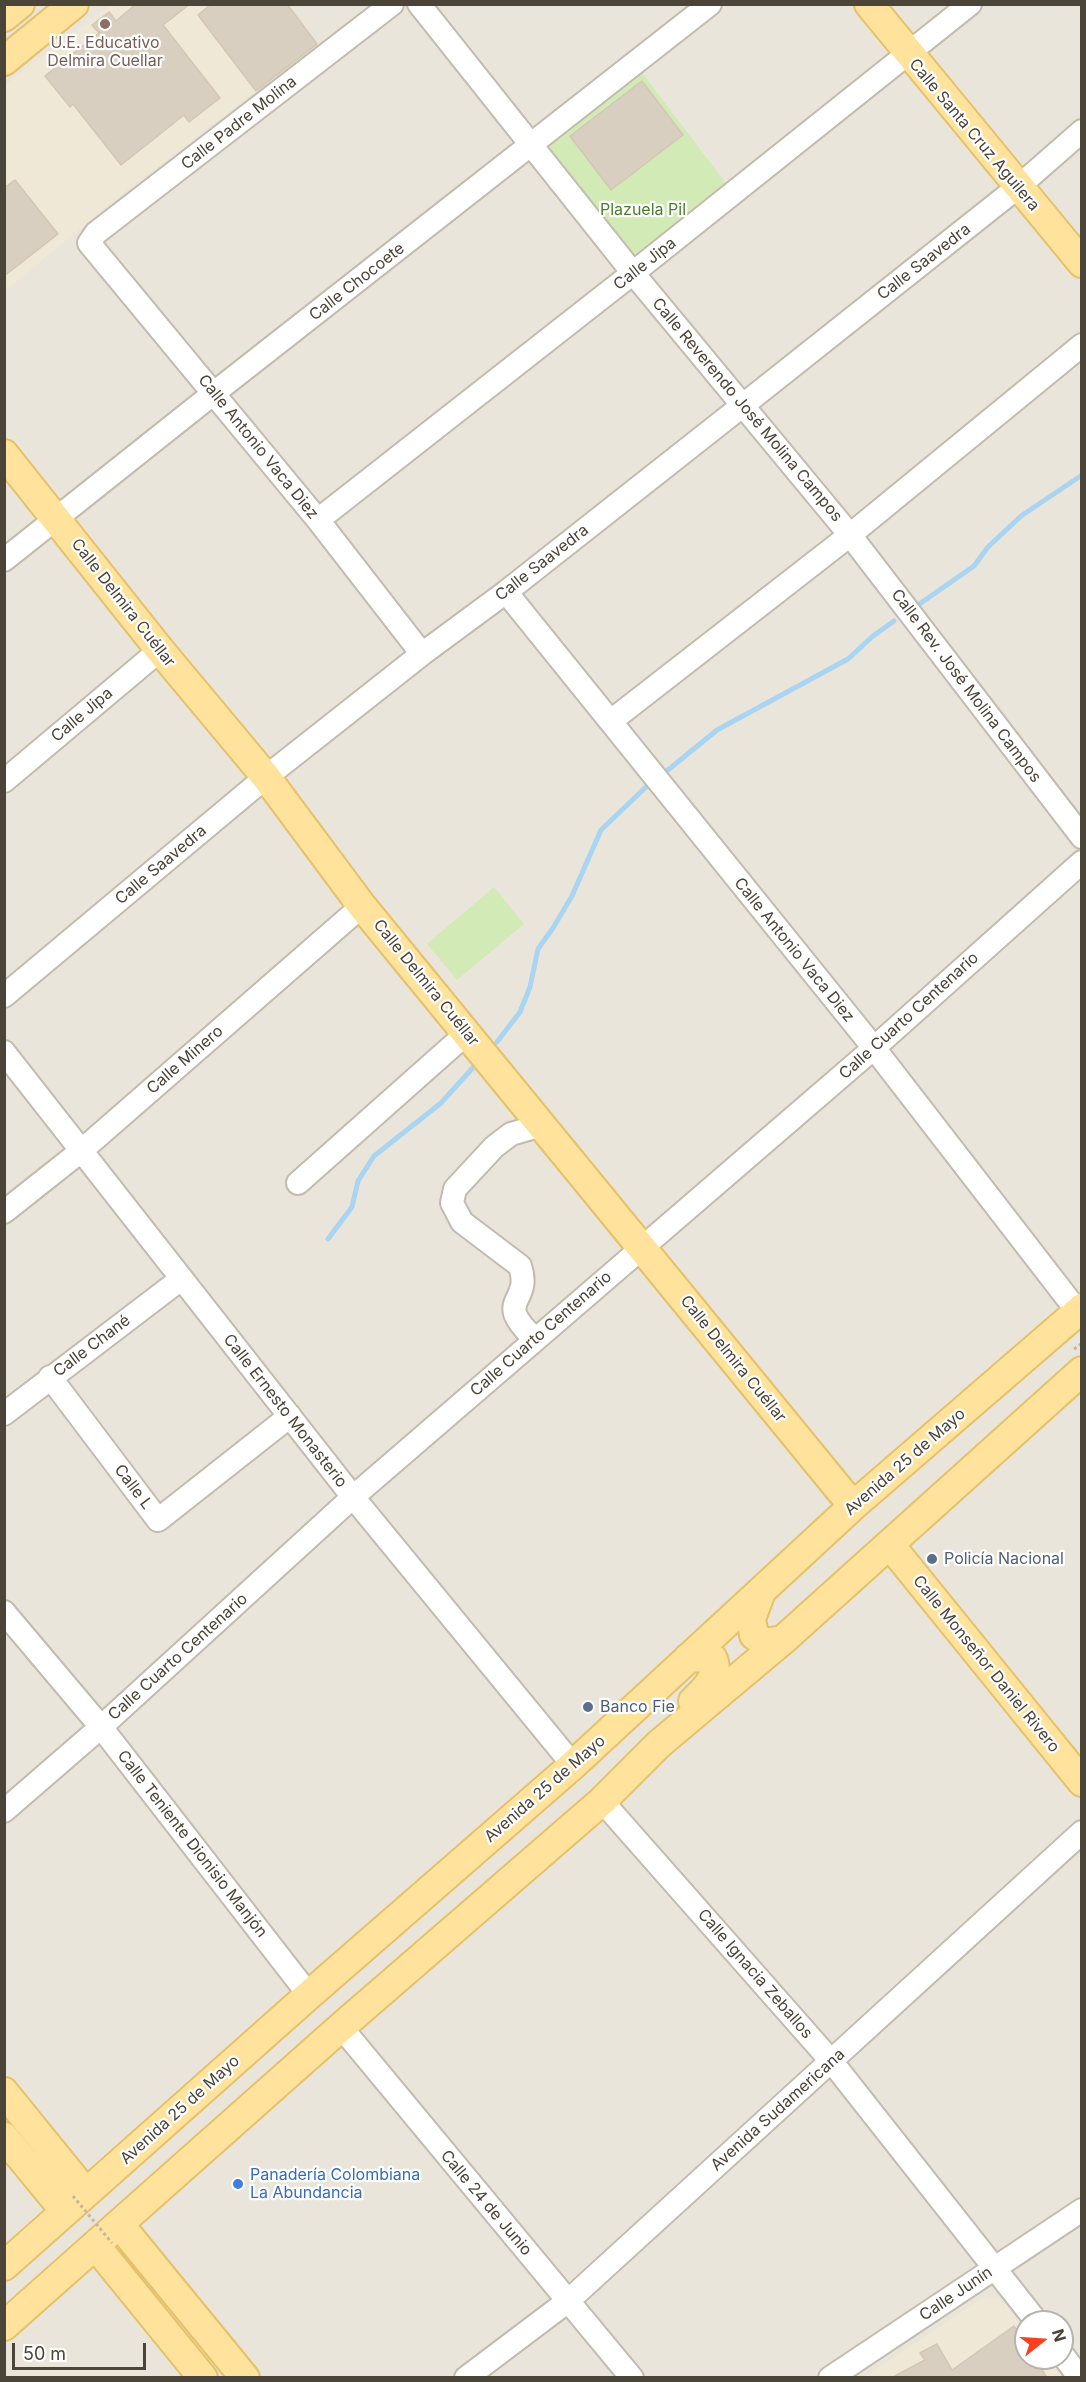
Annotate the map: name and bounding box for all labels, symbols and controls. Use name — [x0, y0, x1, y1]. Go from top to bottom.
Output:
marker: U.E. Educativo Delmira Cuellar — [98, 17, 112, 31]
place label: U.E. Educativo Delmira Cuellar — [47, 33, 163, 71]
street label: Calle Santa Cruz Aguilera — [905, 55, 1043, 215]
street label: Calle Padre Molina — [178, 72, 300, 174]
park label: Plazuela Pil — [600, 200, 686, 220]
street label: Calle Saavedra — [874, 220, 974, 304]
street label: Calle Jipa — [610, 234, 680, 294]
street label: Calle Chocoete — [306, 239, 408, 325]
street label: Calle Reverendo José Molina Campos — [648, 294, 846, 526]
street label: Calle Antonio Vaca Diez — [194, 371, 322, 523]
street label: Calle Saavedra — [492, 521, 592, 605]
street label: Calle Delmira Cuéllar — [67, 535, 179, 671]
street label: Calle Rev. José Molina Campos — [887, 586, 1045, 786]
street label: Calle Jipa — [47, 684, 117, 746]
street label: Calle Saavedra — [112, 821, 210, 909]
street label: Calle Antonio Vaca Diez — [730, 874, 858, 1026]
street label: Calle Delmira Cuéllar — [369, 916, 483, 1050]
street label: Calle Cuarto Centenario — [835, 948, 983, 1084]
street label: Calle Minero — [143, 1022, 227, 1098]
street label: Calle Cuarto Centenario — [466, 1267, 616, 1401]
street label: Calle Delmira Cuéllar — [676, 1292, 790, 1426]
street label: Calle Chané — [50, 1311, 134, 1381]
street label: Calle Ernesto Monasterio — [219, 1330, 351, 1492]
street label: Avenida 25 de Mayo — [841, 1404, 969, 1520]
street label: Calle L — [110, 1461, 156, 1513]
place label: Policía Nacional — [944, 1549, 1064, 1569]
marker: Policía Nacional — [925, 1552, 939, 1566]
street label: Calle Monseñor Daniel Rivero — [909, 1572, 1063, 1756]
street label: Calle Cuarto Centenario — [104, 1589, 252, 1725]
place label: Banco Fie — [600, 1697, 675, 1717]
marker: Banco Fie — [581, 1700, 595, 1714]
street label: Avenida 25 de Mayo — [481, 1731, 609, 1847]
street label: Calle Teniente Dionisio Manjón — [113, 1747, 271, 1941]
street label: Calle Ignacia Zeballos — [693, 1905, 817, 2043]
street label: Avenida Sudamericana — [707, 2045, 849, 2175]
street label: Avenida 25 de Mayo — [116, 2051, 244, 2169]
street label: Calle 24 de Junio — [436, 2146, 536, 2260]
place label: Panadería Colombiana La Abundancia — [250, 2165, 420, 2203]
marker: Panadería Colombiana La Abundancia — [231, 2177, 245, 2191]
street label: Calle Junín — [916, 2263, 996, 2325]
north arrow — [1014, 2310, 1074, 2370]
text: N — [1048, 2327, 1071, 2344]
scale bar — [15, 2331, 148, 2369]
text: 50 m — [23, 2343, 66, 2364]

